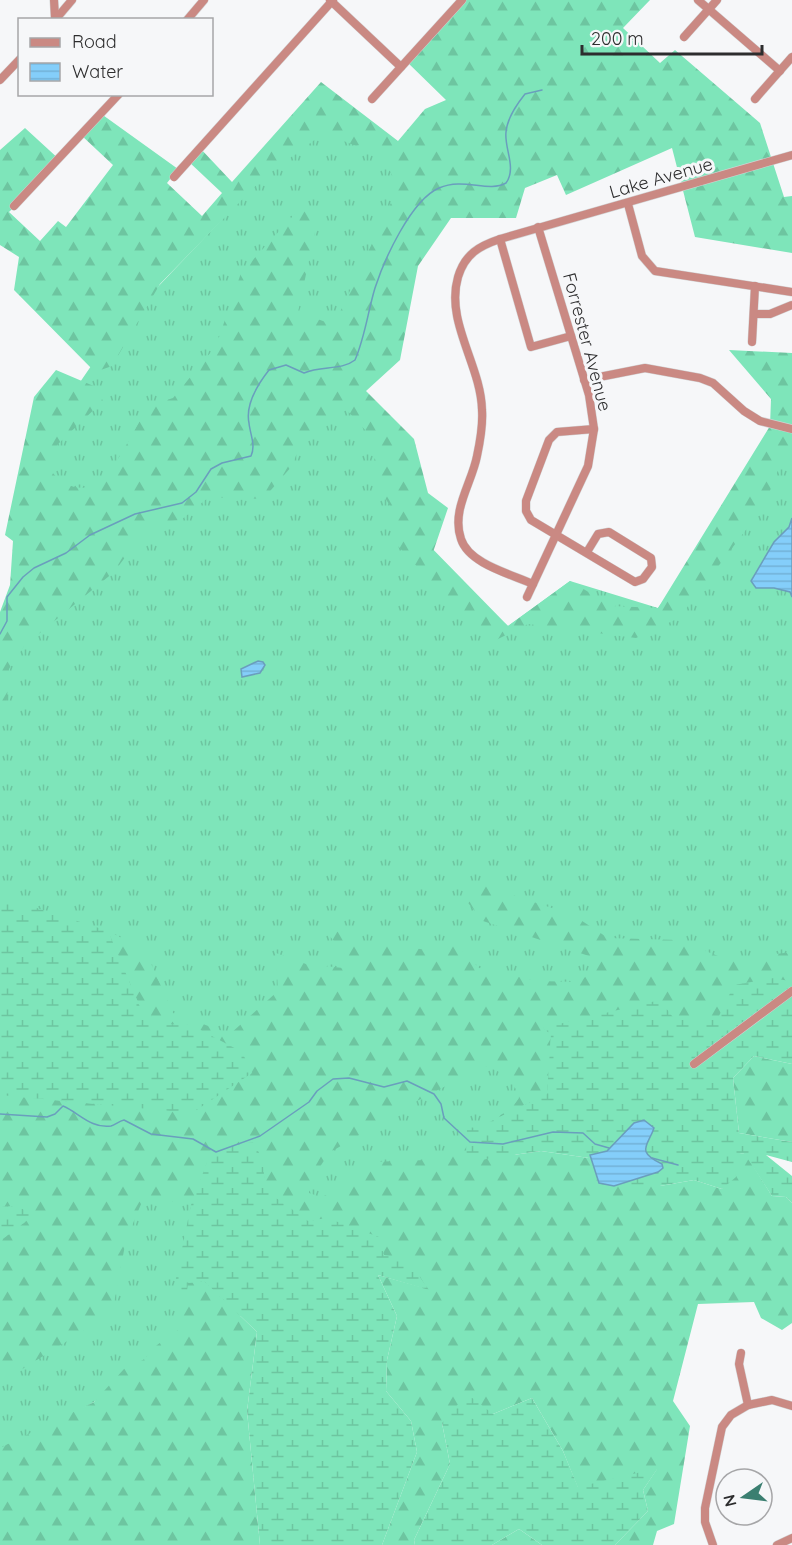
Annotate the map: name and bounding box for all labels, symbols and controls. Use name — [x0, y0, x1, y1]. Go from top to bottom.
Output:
legend — [18, 18, 213, 96]
scale bar — [582, 18, 762, 56]
text: 200 m — [591, 27, 644, 50]
text: Road — [72, 30, 117, 53]
text: Water — [72, 60, 123, 83]
street label: Lake Avenue — [607, 152, 715, 203]
street label: Forrester Avenue — [558, 270, 617, 414]
north arrow — [714, 1467, 774, 1527]
text: N — [718, 1493, 741, 1509]

